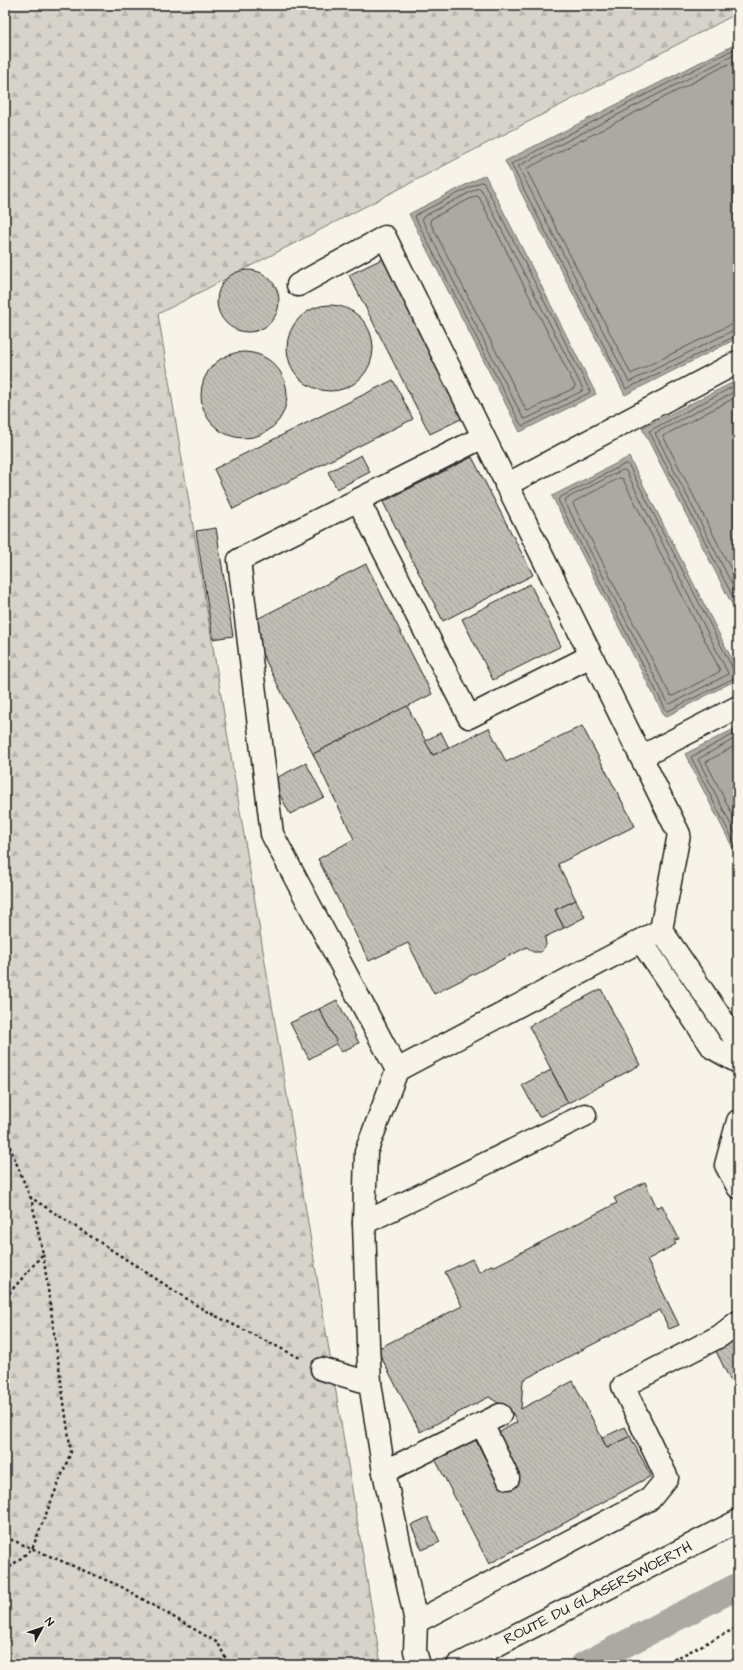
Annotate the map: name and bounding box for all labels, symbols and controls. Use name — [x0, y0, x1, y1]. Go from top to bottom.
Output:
street label: ROUTE DU GLASERSWOERTH — [500, 1536, 696, 1650]
north arrow — [22, 1608, 62, 1648]
text: N — [41, 1614, 57, 1629]

